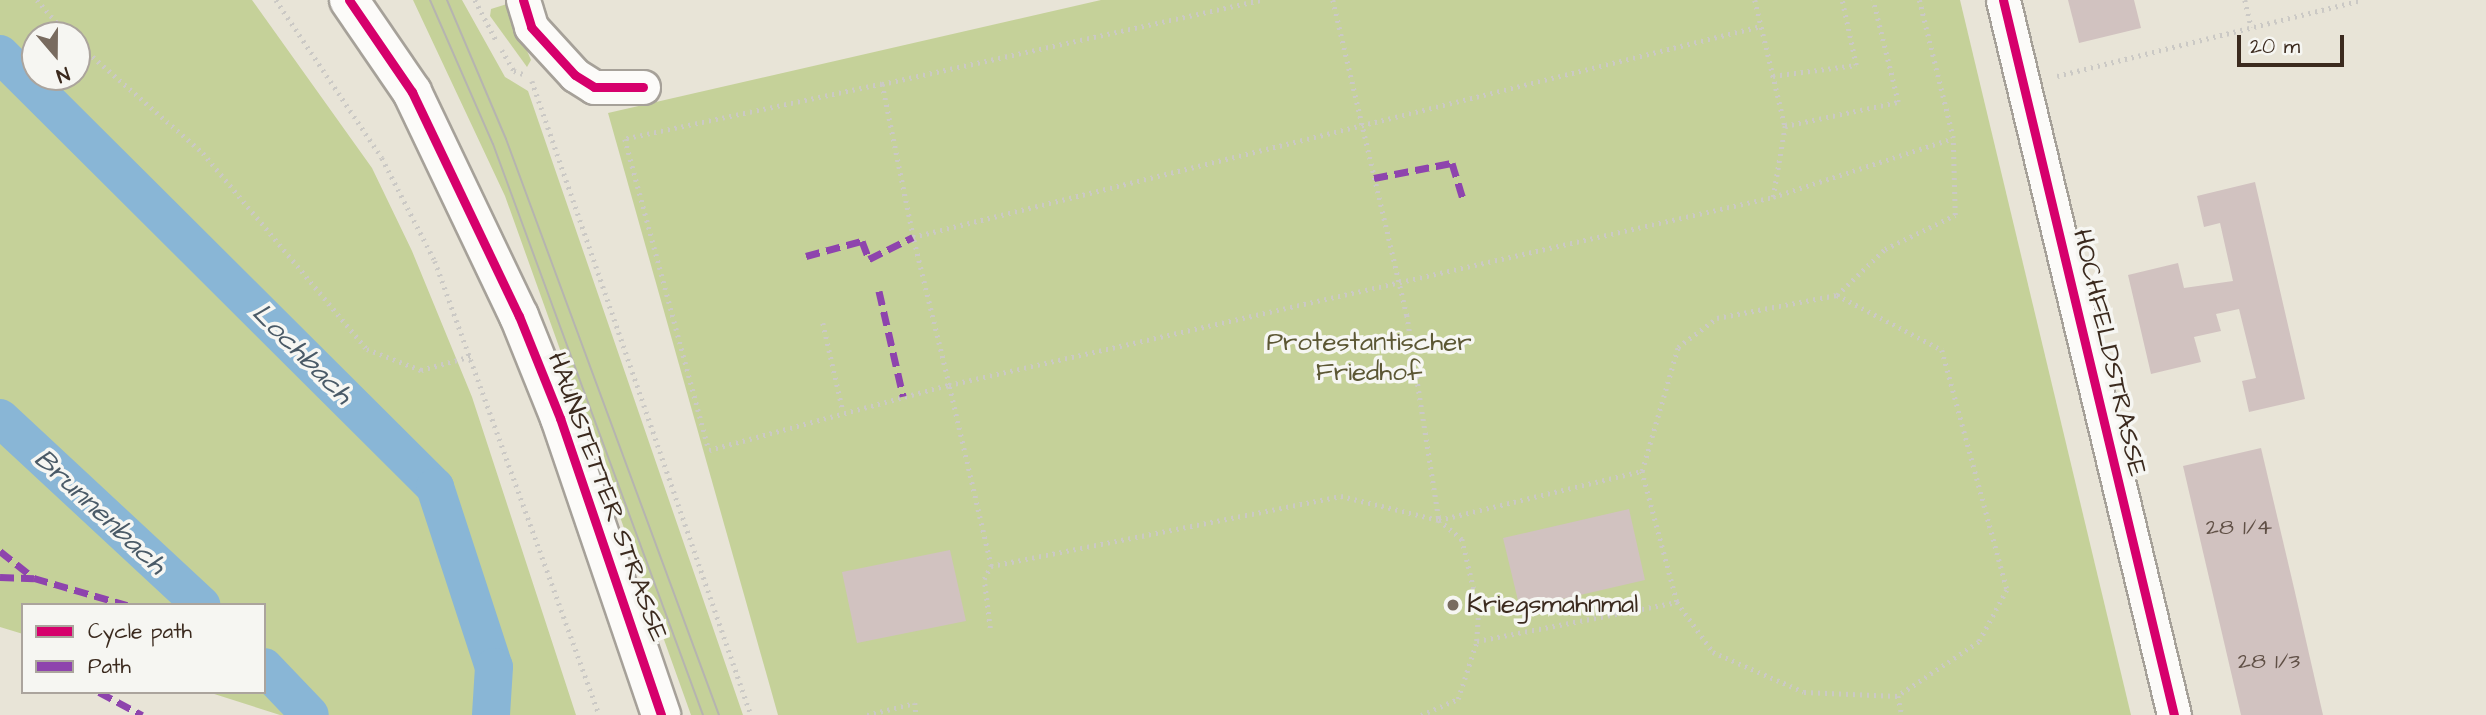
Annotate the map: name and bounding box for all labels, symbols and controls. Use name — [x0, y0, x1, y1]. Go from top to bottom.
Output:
north arrow — [21, 21, 91, 91]
scale bar — [2241, 21, 2348, 65]
text: 20 m — [2250, 32, 2300, 61]
text: N — [52, 60, 73, 89]
street label: HOCHFELDSTRASSE — [2065, 226, 2153, 480]
water label: Lochbach — [245, 297, 359, 411]
park label: Protestantischer Friedhof — [1266, 327, 1472, 388]
street label: HAUNSTETTER STRASSE — [540, 348, 674, 646]
water label: Brunnenbach — [27, 442, 173, 582]
house number: 28 1/4 — [2206, 513, 2272, 541]
place label: Kriegsmahnmal — [1467, 589, 1638, 621]
marker: Kriegsmahnmal — [1445, 597, 1461, 613]
legend — [21, 603, 266, 694]
text: Cycle path — [88, 617, 192, 646]
house number: 28 1/3 — [2238, 647, 2300, 675]
text: Path — [88, 652, 131, 681]

